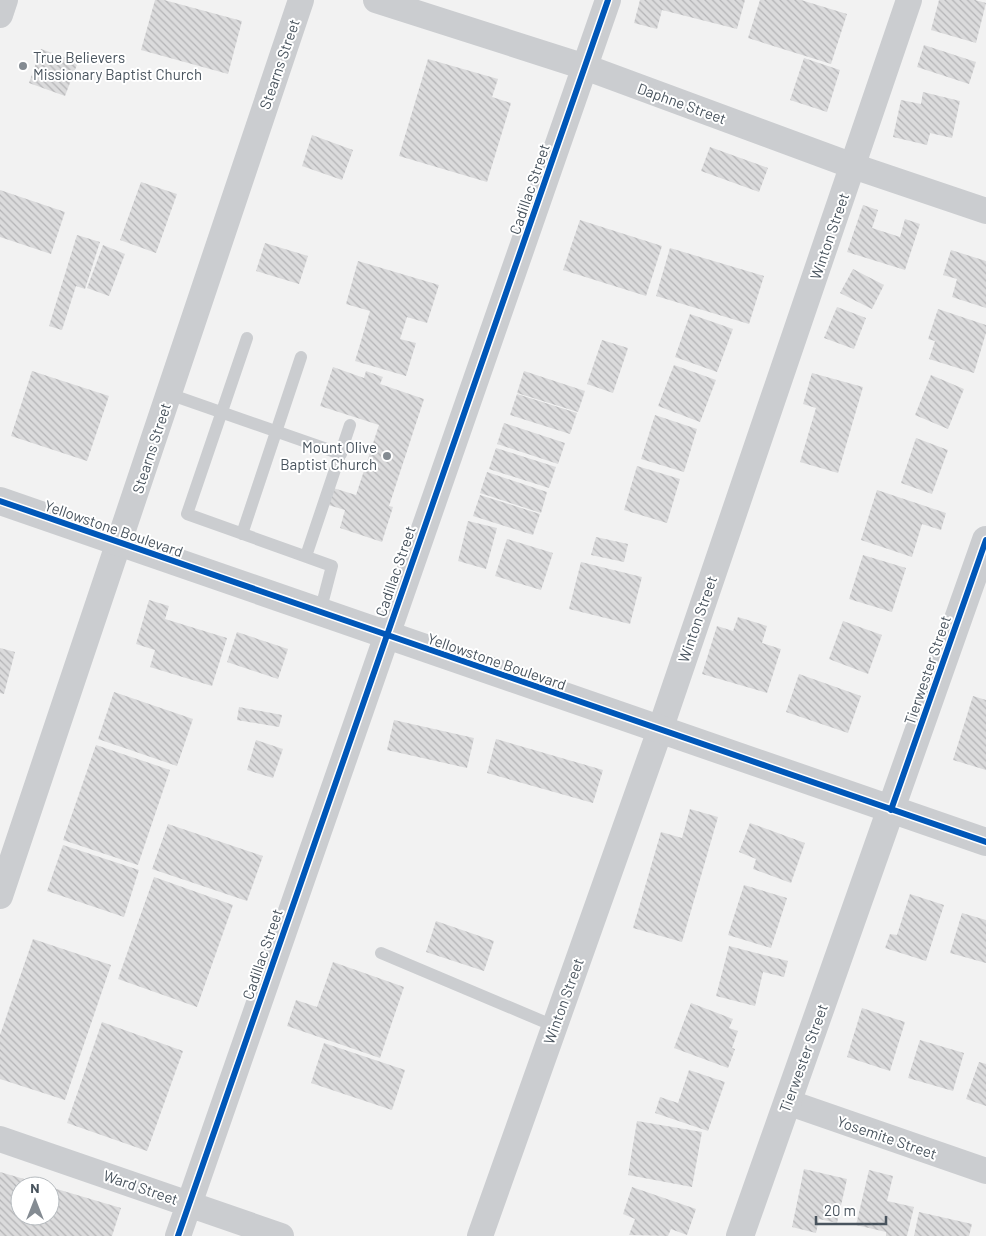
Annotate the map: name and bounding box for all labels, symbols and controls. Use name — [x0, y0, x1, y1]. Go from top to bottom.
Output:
street label: Stearns Street — [255, 16, 303, 112]
place label: True Believers Missionary Baptist Church — [33, 48, 202, 83]
marker: True Believers Missionary Baptist Church — [17, 60, 29, 72]
street label: Daphne Street — [635, 79, 729, 127]
street label: Cadillac Street — [505, 141, 553, 237]
street label: Winton Street — [806, 190, 852, 282]
street label: Stearns Street — [128, 400, 174, 496]
place label: Mount Olive Baptist Church — [280, 438, 377, 473]
marker: Mount Olive Baptist Church — [381, 450, 393, 462]
street label: Yellowstone Boulevard — [42, 496, 186, 560]
street label: Cadillac Street — [371, 523, 419, 619]
street label: Winton Street — [674, 573, 720, 665]
street label: Tierwester Street — [900, 613, 954, 727]
street label: Yellowstone Boulevard — [425, 629, 569, 693]
street label: Cadillac Street — [238, 906, 286, 1002]
street label: Winton Street — [539, 955, 587, 1047]
street label: Tierwester Street — [775, 1001, 831, 1115]
street label: Yosemite Street — [835, 1111, 939, 1163]
street label: Ward Street — [101, 1166, 181, 1208]
north arrow — [10, 1176, 60, 1226]
text: N — [30, 1179, 40, 1196]
scale bar — [816, 1194, 886, 1226]
text: 20 m — [824, 1201, 856, 1219]

